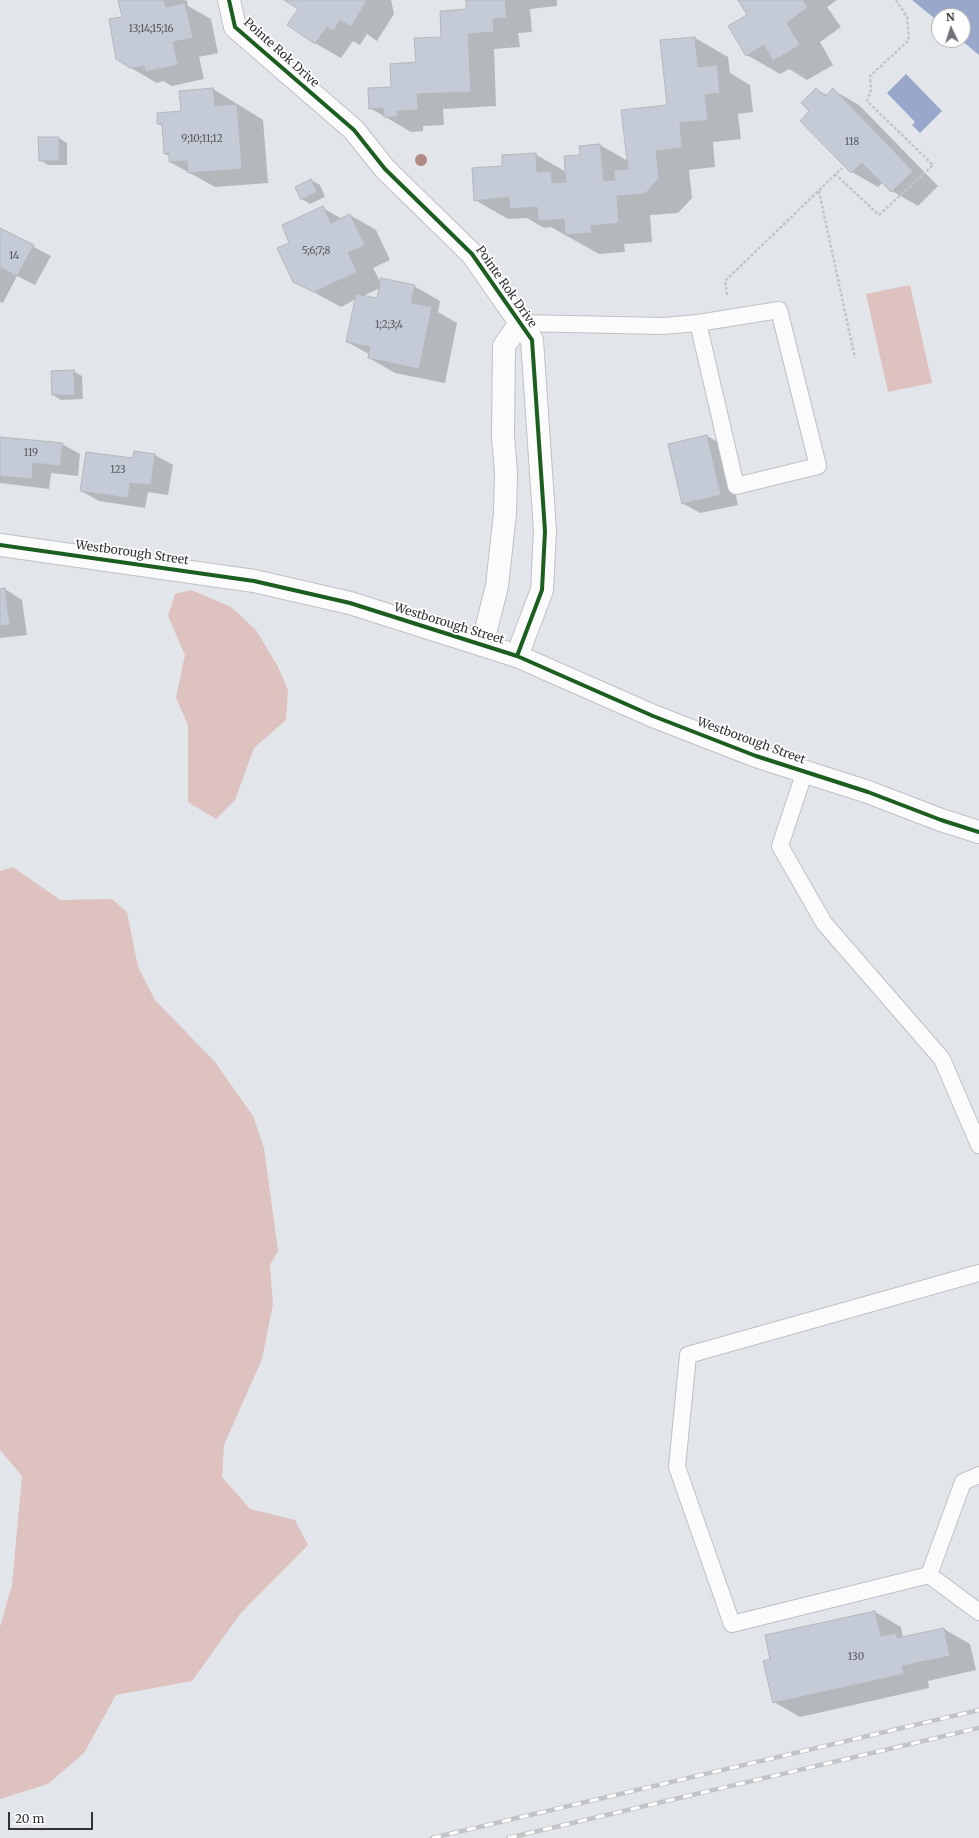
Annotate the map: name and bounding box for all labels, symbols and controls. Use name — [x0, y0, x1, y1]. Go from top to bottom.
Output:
north arrow — [931, 8, 971, 48]
text: N — [945, 10, 955, 24]
street label: Pointe Rok Drive — [240, 15, 322, 91]
house number: 13;14;15;16 — [128, 23, 174, 35]
house number: 9;10;11;12 — [181, 133, 223, 145]
house number: 118 — [845, 136, 859, 148]
street label: Pointe Rok Drive — [472, 243, 540, 331]
house number: 5;6;7;8 — [302, 245, 330, 257]
house number: 14 — [9, 250, 19, 262]
house number: 1;2;3;4 — [375, 319, 403, 331]
house number: 119 — [24, 447, 38, 459]
house number: 123 — [110, 464, 126, 476]
street label: Westborough Street — [74, 538, 190, 568]
street label: Westborough Street — [392, 600, 506, 648]
street label: Westborough Street — [695, 715, 807, 767]
house number: 130 — [848, 1651, 864, 1663]
scale bar — [10, 1804, 95, 1830]
text: 20 m — [15, 1811, 44, 1826]

